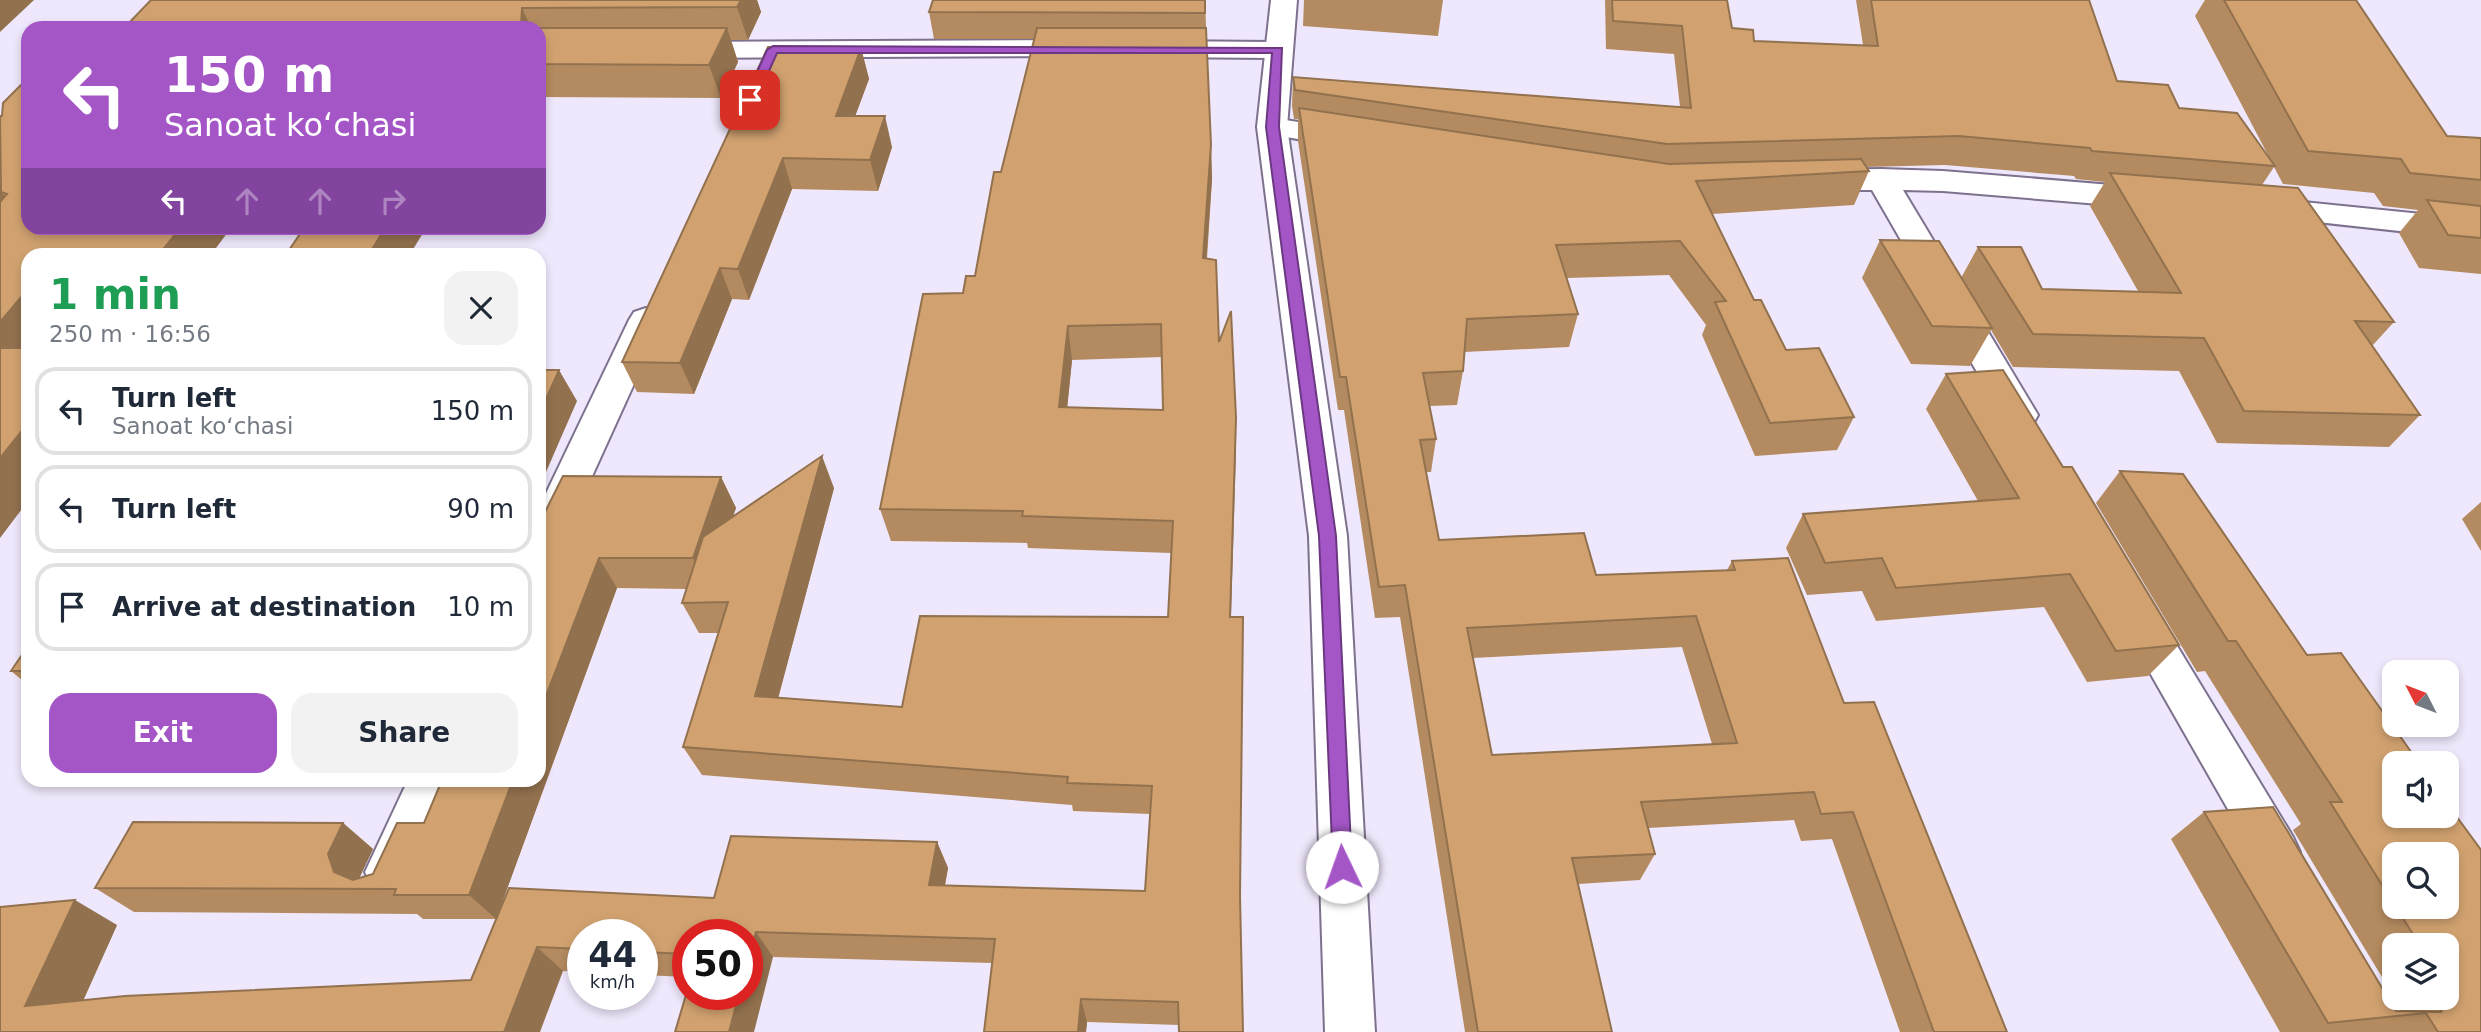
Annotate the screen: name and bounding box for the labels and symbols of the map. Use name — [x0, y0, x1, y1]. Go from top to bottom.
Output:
pin — [720, 70, 780, 130]
north arrow — [2382, 660, 2459, 737]
position arrow — [1305, 830, 1379, 904]
speed limit sign: 50 — [672, 919, 763, 1010]

